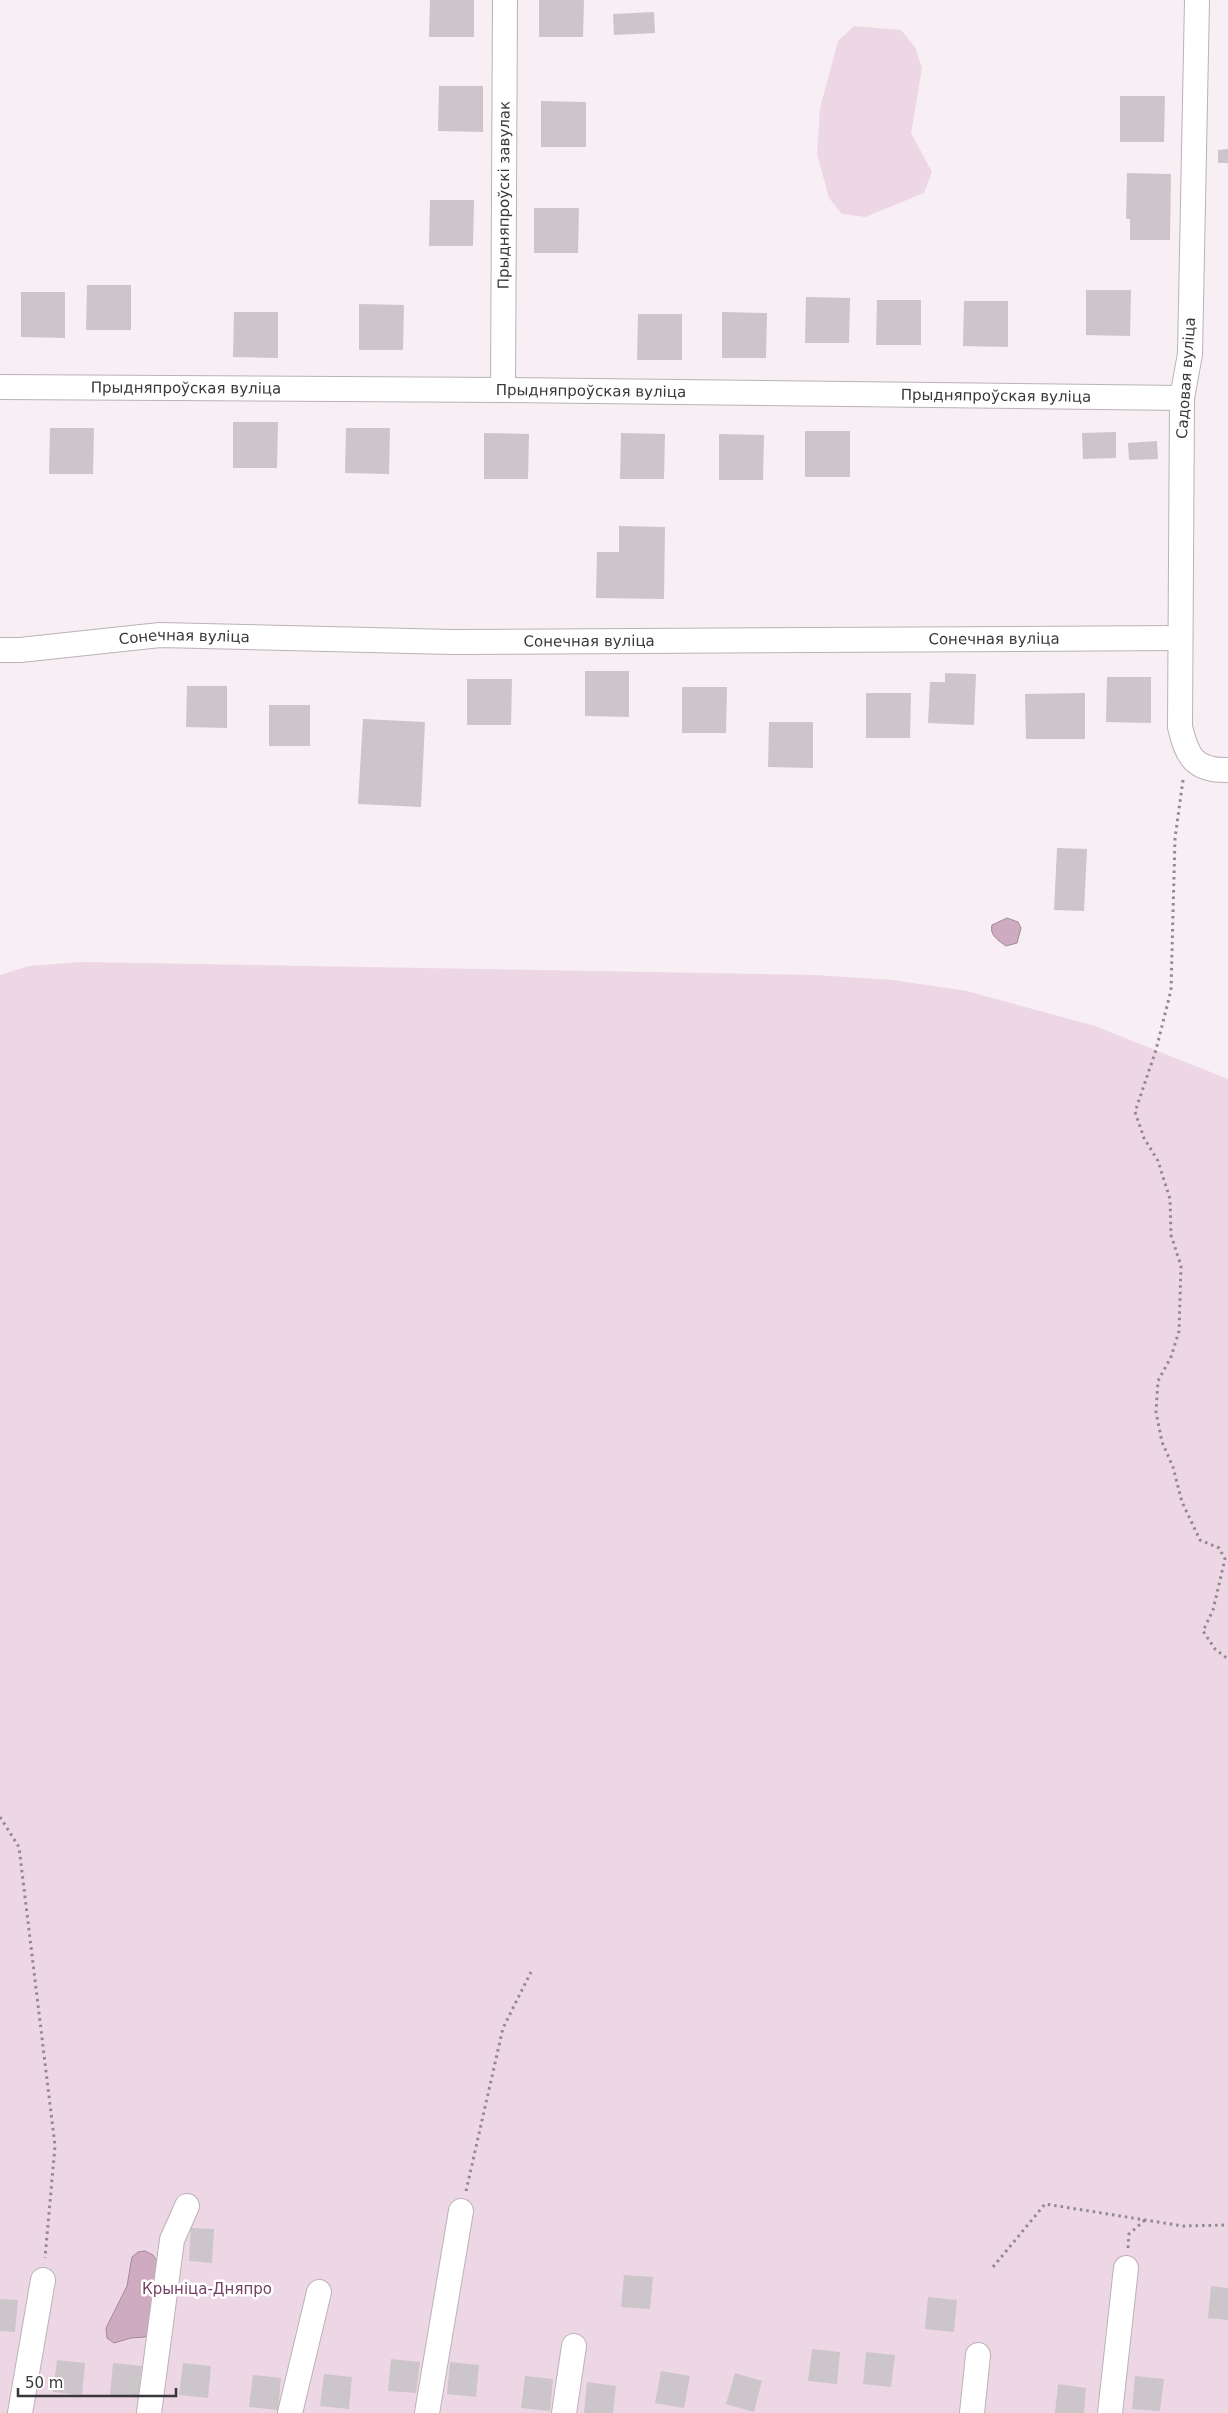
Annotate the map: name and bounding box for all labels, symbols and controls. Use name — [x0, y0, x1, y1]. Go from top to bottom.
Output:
street label: Прыдняпроўскі завулак — [495, 101, 513, 289]
street label: Садовая вуліца — [1173, 317, 1199, 439]
street label: Прыдняпроўская вуліца — [91, 379, 281, 398]
street label: Прыдняпроўская вуліца — [496, 381, 686, 401]
street label: Прыдняпроўская вуліца — [901, 386, 1091, 406]
street label: Сонечная вуліца — [118, 626, 250, 648]
street label: Сонечная вуліца — [928, 630, 1060, 648]
street label: Сонечная вуліца — [523, 632, 655, 651]
park label: Крыніца-Дняпро — [142, 2280, 272, 2298]
scale bar — [18, 2366, 175, 2398]
text: 50 m — [25, 2374, 63, 2392]

